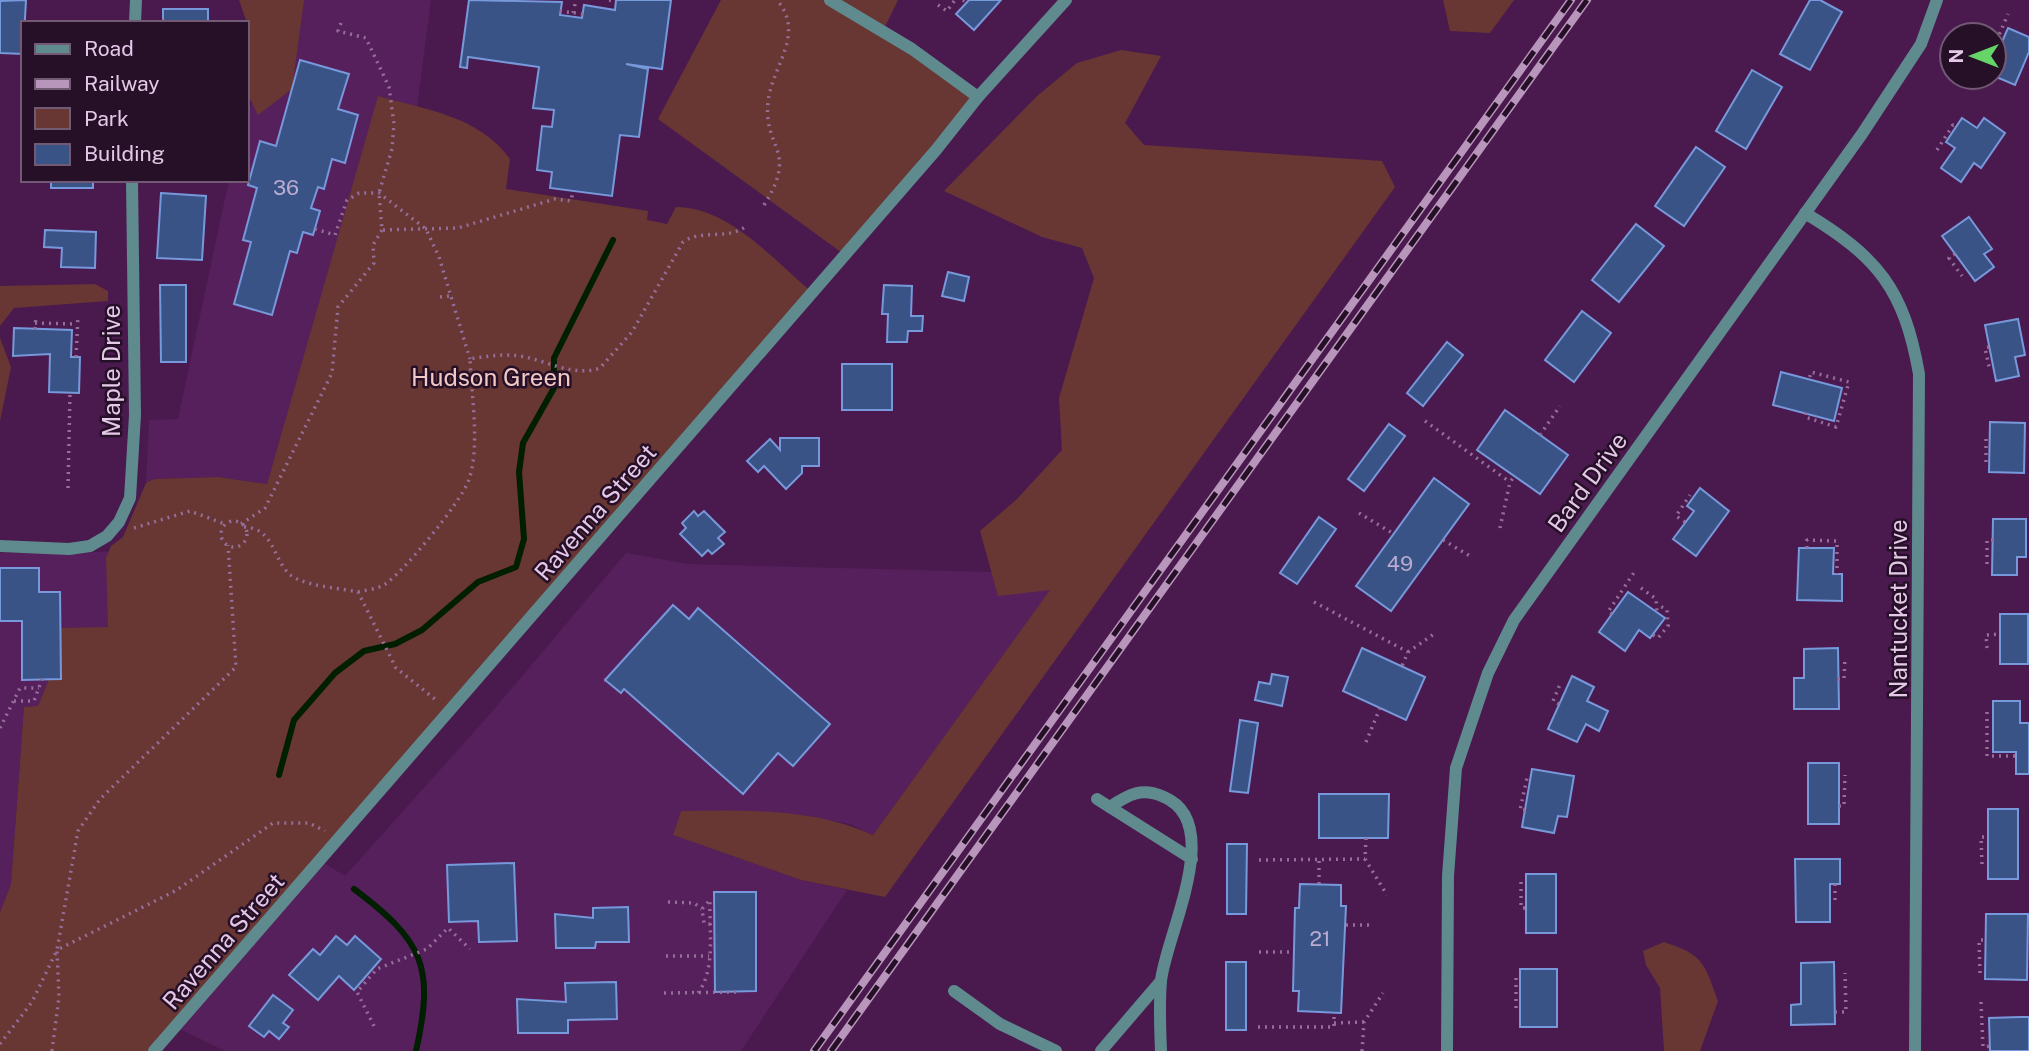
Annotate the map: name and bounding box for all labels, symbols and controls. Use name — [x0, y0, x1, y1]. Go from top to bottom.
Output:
legend — [21, 21, 248, 182]
north arrow — [1938, 21, 2008, 91]
text: Road — [84, 36, 134, 61]
text: N — [1945, 49, 1967, 63]
text: Railway — [84, 71, 160, 96]
text: Park — [84, 106, 129, 131]
text: Building — [84, 141, 165, 166]
house number: 36 — [273, 175, 299, 200]
street label: Maple Drive — [97, 305, 125, 437]
park label: Hudson Green — [411, 363, 571, 391]
street label: Bard Drive — [1542, 427, 1632, 537]
street label: Ravenna Street — [528, 438, 662, 586]
street label: Nantucket Drive — [1884, 519, 1912, 699]
house number: 49 — [1387, 551, 1413, 576]
street label: Ravenna Street — [156, 867, 290, 1015]
house number: 21 — [1309, 926, 1331, 951]

